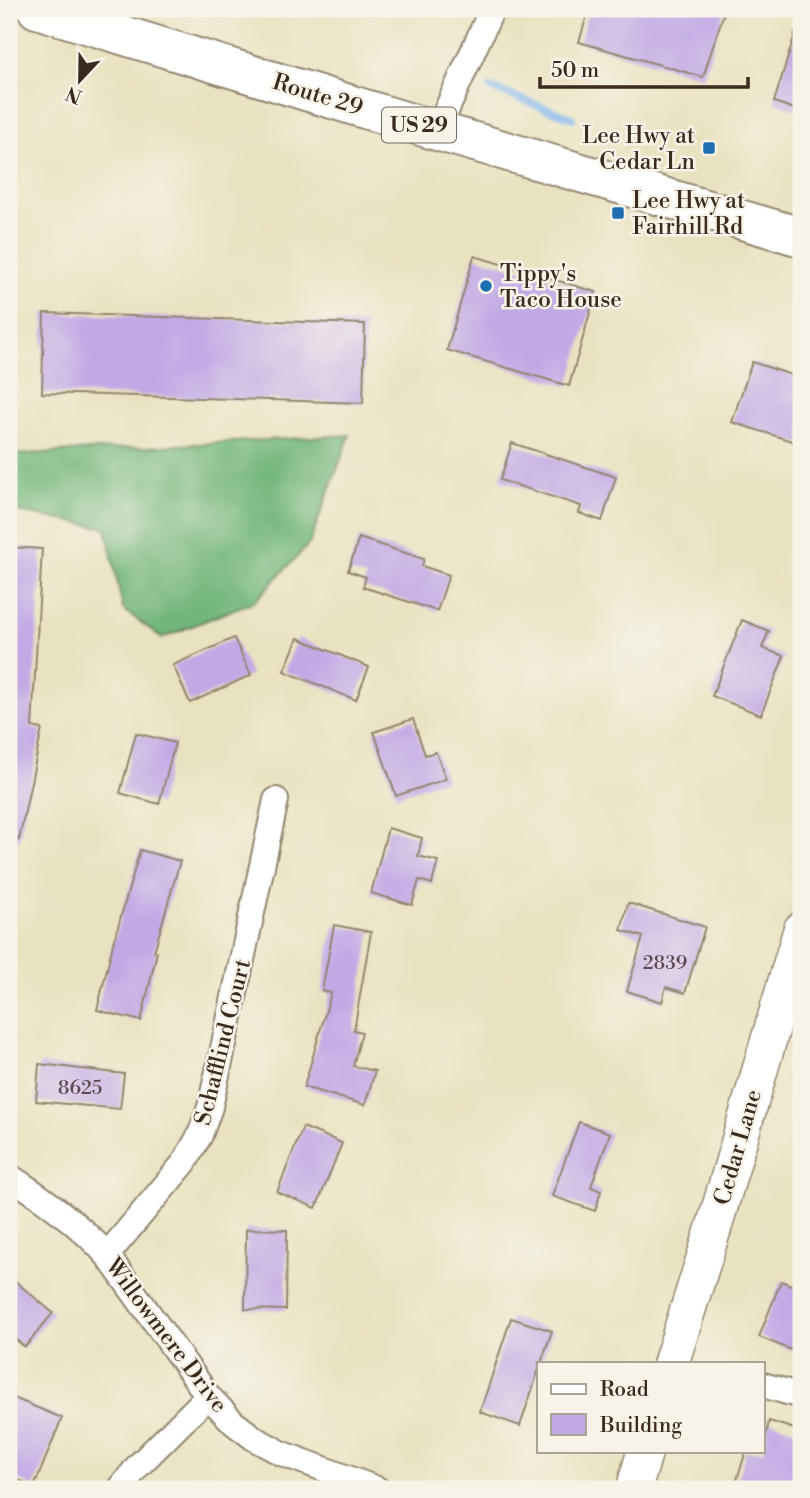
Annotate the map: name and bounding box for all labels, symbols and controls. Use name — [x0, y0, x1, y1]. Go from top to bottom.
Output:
north arrow — [46, 46, 116, 116]
scale bar — [540, 46, 749, 90]
text: 50 m — [551, 58, 599, 84]
street label: Route 29 — [269, 68, 366, 122]
text: N — [63, 81, 85, 109]
road number: US 29 — [382, 108, 456, 142]
place label: Lee Hwy at Cedar Ln — [582, 122, 695, 176]
marker: Lee Hwy at Cedar Ln — [701, 140, 717, 156]
place label: Lee Hwy at Fairhill Rd — [632, 187, 745, 241]
marker: Lee Hwy at Fairhill Rd — [610, 205, 626, 221]
place label: Tippy's Taco House — [500, 260, 622, 314]
marker: Tippy's Taco House — [478, 278, 494, 294]
house number: 2839 — [643, 951, 687, 975]
street label: Schafflind Court — [189, 956, 257, 1128]
house number: 8625 — [58, 1076, 102, 1100]
street label: Cedar Lane — [708, 1086, 768, 1208]
street label: Willowmere Drive — [98, 1252, 233, 1418]
legend — [537, 1362, 764, 1452]
text: Road — [600, 1377, 649, 1403]
text: Building — [599, 1413, 682, 1439]

